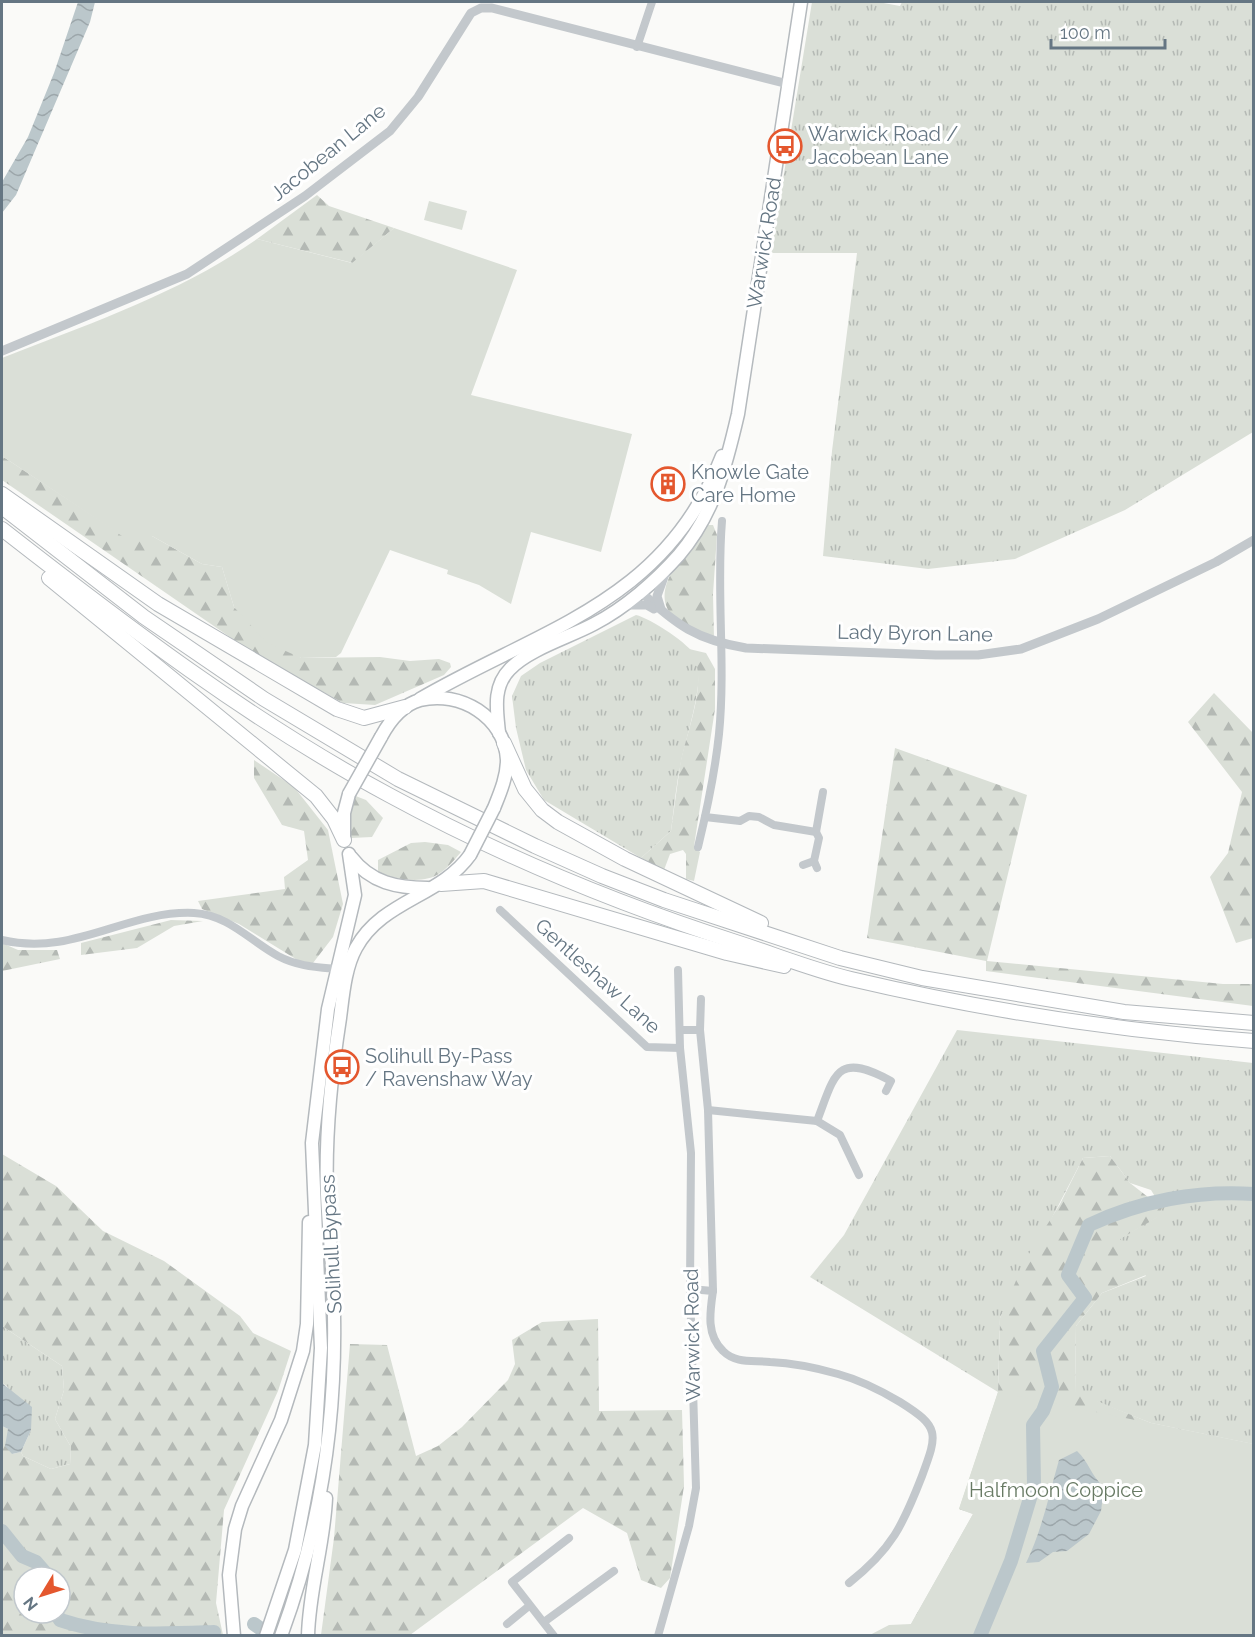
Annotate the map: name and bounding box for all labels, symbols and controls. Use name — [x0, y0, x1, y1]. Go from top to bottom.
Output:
scale bar — [1051, 12, 1165, 50]
text: 100 m — [1060, 22, 1111, 43]
street label: Jacobean Lane — [266, 98, 390, 206]
place label: Warwick Road / Jacobean Lane — [808, 122, 958, 169]
bus stop icon: Warwick Road / Jacobean Lane — [767, 128, 803, 164]
street label: Warwick Road — [742, 175, 786, 311]
place label: Knowle Gate Care Home — [691, 460, 809, 507]
building icon: Knowle Gate Care Home — [650, 466, 686, 502]
street label: Lady Byron Lane — [837, 620, 993, 646]
street label: Gentleshaw Lane — [530, 913, 666, 1039]
place label: Solihull By-Pass / Ravenshaw Way — [365, 1044, 533, 1091]
bus stop icon: Solihull By-Pass / Ravenshaw Way — [324, 1049, 360, 1085]
street label: Solihull Bypass — [315, 1174, 347, 1314]
street label: Warwick Road — [679, 1268, 705, 1402]
park label: Halfmoon Coppice — [969, 1478, 1143, 1502]
north arrow — [12, 1565, 72, 1625]
text: N — [19, 1593, 42, 1615]

